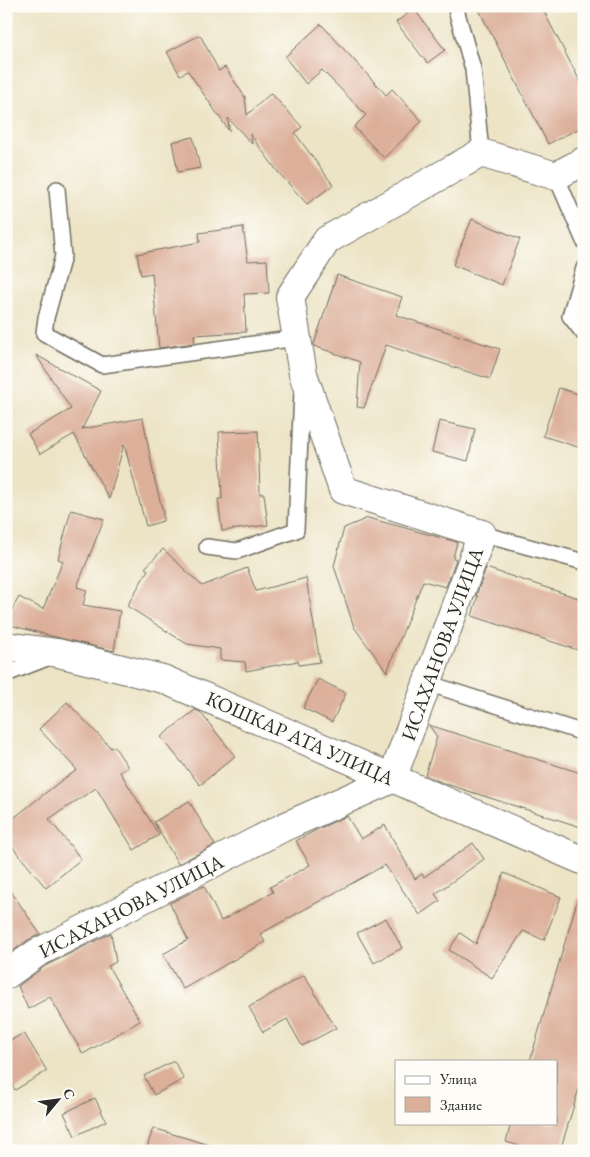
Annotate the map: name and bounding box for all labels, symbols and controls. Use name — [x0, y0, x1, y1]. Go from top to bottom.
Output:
street label: ИСАХАНОВА УЛИЦА — [395, 544, 489, 744]
street label: КОШКАР АТА УЛИЦА — [202, 685, 398, 791]
street label: ИСАХАНОВА УЛИЦА — [34, 848, 228, 964]
legend — [395, 1060, 558, 1124]
text: Улица — [439, 1069, 477, 1088]
north arrow — [32, 1074, 82, 1124]
text: С — [59, 1085, 80, 1102]
text: Здание — [440, 1095, 482, 1114]

